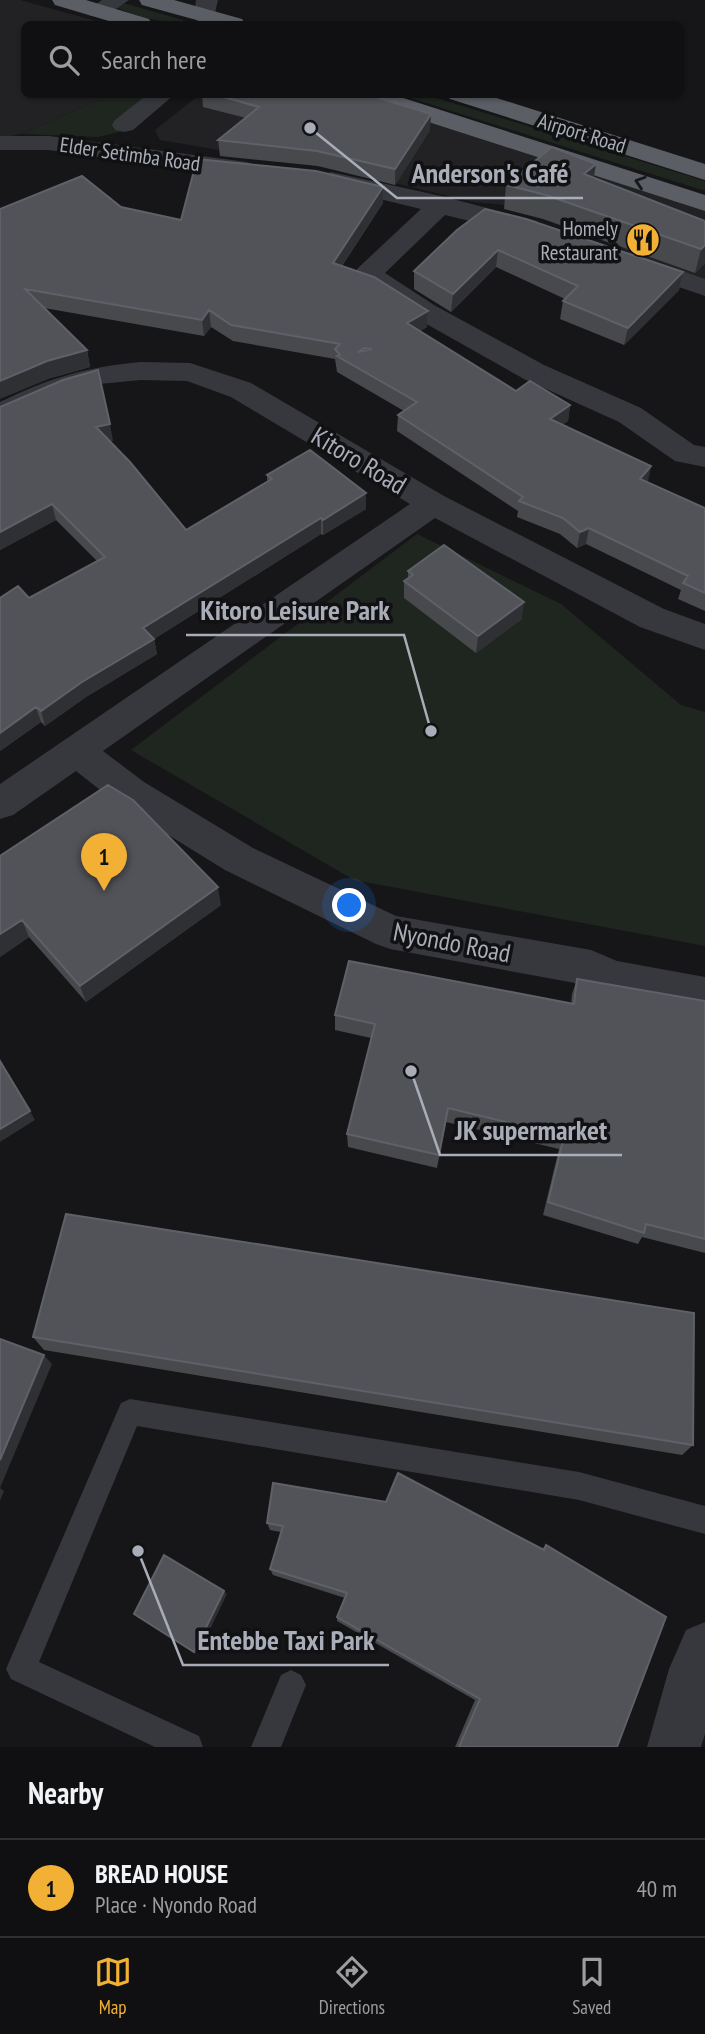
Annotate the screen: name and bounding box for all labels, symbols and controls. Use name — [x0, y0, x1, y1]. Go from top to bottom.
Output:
search box — [21, 21, 684, 98]
icon: search — [45, 41, 83, 79]
text: Search here — [101, 43, 207, 76]
street label: Airport Road — [535, 107, 629, 159]
street label: Elder Setimba Road — [58, 131, 202, 177]
callout: Anderson's Café — [397, 149, 583, 198]
text: Anderson's Café — [410, 154, 569, 191]
one-way arrow — [634, 176, 646, 191]
place label: Homely Restaurant — [541, 215, 618, 266]
restaurant icon: Homely Restaurant — [624, 221, 662, 259]
street label: Kitoro Road — [306, 419, 412, 501]
callout: Kitoro Leisure Park — [186, 586, 404, 635]
text: Kitoro Leisure Park — [200, 591, 390, 628]
pin: 1 — [81, 833, 127, 891]
your location — [332, 888, 366, 922]
street label: Nyondo Road — [391, 914, 513, 970]
callout: JK supermarket — [440, 1106, 622, 1155]
text: JK supermarket — [454, 1111, 607, 1148]
callout: Entebbe Taxi Park — [183, 1616, 389, 1665]
text: Entebbe Taxi Park — [197, 1621, 375, 1658]
text: Nearby — [28, 1773, 103, 1812]
text: BREAD HOUSE — [95, 1857, 228, 1890]
text: 1 — [46, 1874, 57, 1903]
text: 40 m — [636, 1874, 677, 1903]
text: Place · Nyondo Road — [95, 1890, 257, 1919]
tab: Map — [94, 1953, 132, 2019]
tab: Directions — [319, 1953, 385, 2019]
tab: Saved — [572, 1953, 611, 2019]

